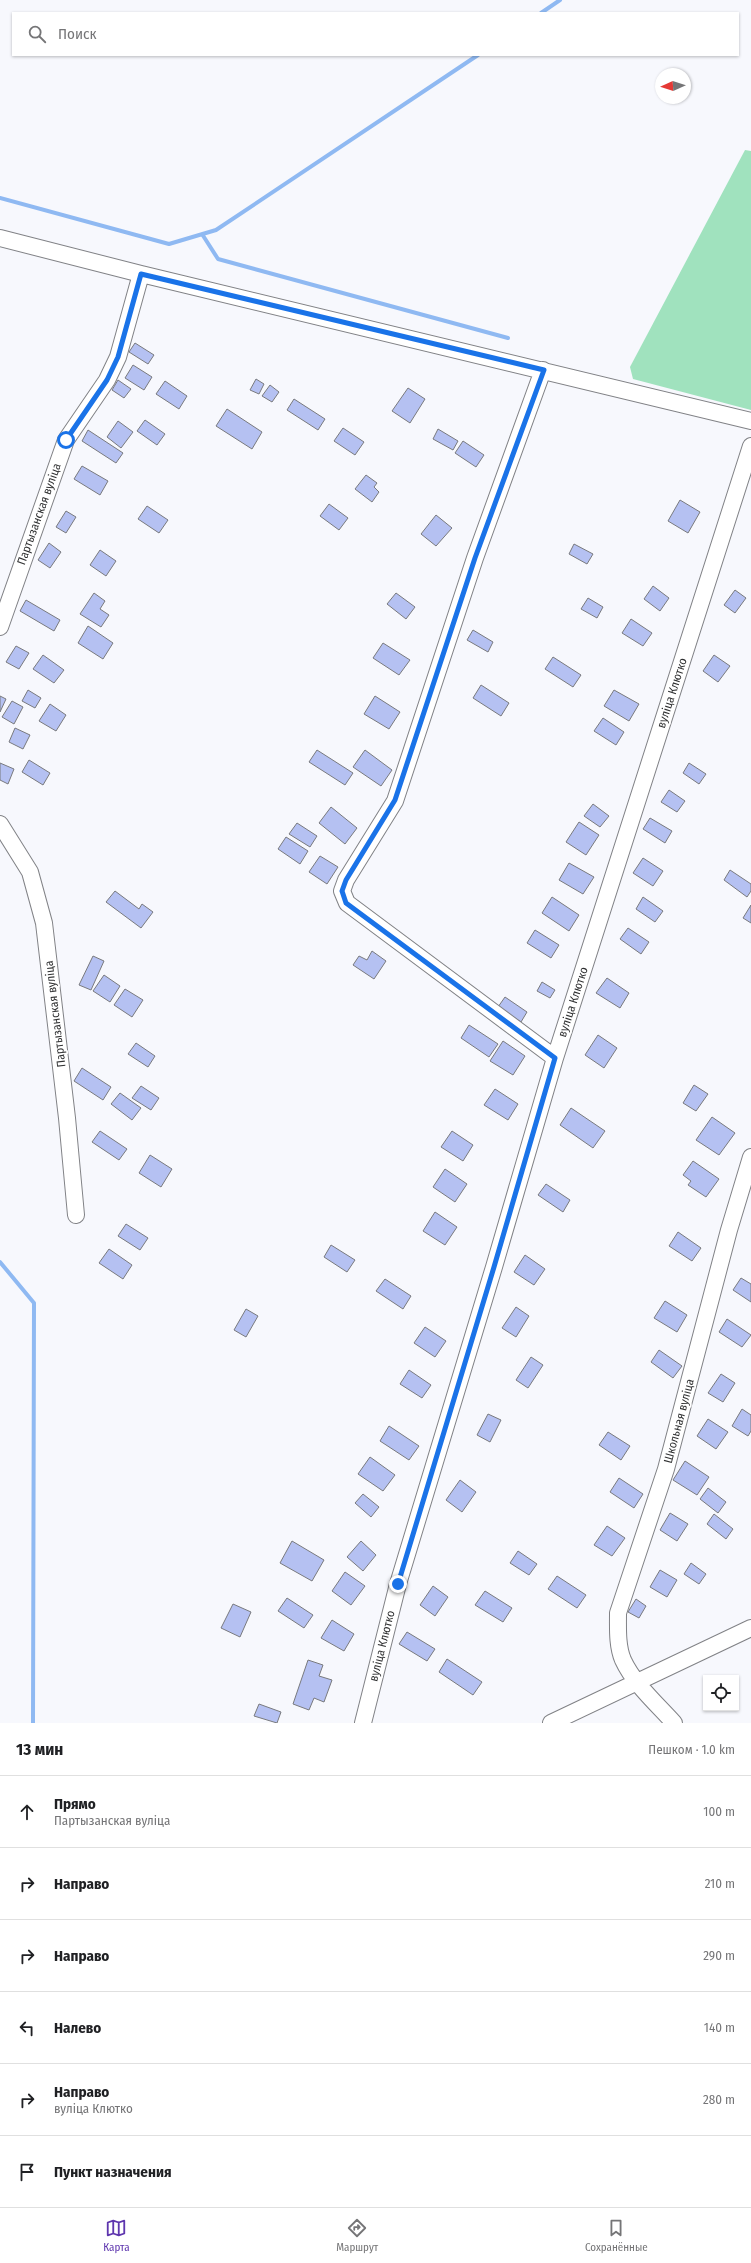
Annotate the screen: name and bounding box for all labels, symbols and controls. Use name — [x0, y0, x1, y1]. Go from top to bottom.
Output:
search box — [12, 12, 739, 56]
icon: search — [26, 23, 48, 45]
text: Поиск — [58, 25, 96, 43]
north arrow — [655, 68, 691, 104]
route start — [57, 431, 75, 449]
street label: Партызанская вуліца — [14, 461, 64, 567]
street label: вуліца Клютко — [654, 656, 690, 730]
street label: Партызанская вуліца — [41, 960, 68, 1068]
street label: вуліца Клютко — [555, 965, 591, 1039]
street label: Школьная вуліца — [661, 1377, 697, 1465]
route end — [389, 1575, 407, 1593]
street label: вуліца Клютко — [366, 1609, 398, 1683]
map controls — [703, 1675, 739, 1711]
button: locate — [703, 1675, 739, 1711]
text: 13 мин — [16, 1739, 63, 1760]
text: Пешком · 1.0 km — [648, 1742, 735, 1757]
text: Прямо — [54, 1795, 96, 1813]
icon: ahead — [16, 1801, 38, 1823]
text: 100 m — [703, 1804, 735, 1819]
text: Партызанская вуліца — [54, 1813, 170, 1828]
icon: right — [16, 1873, 38, 1895]
text: Направо — [54, 1875, 109, 1893]
text: 210 m — [705, 1876, 735, 1891]
icon: right — [16, 1945, 38, 1967]
text: Направо — [54, 1947, 109, 1965]
text: 290 m — [703, 1948, 735, 1963]
icon: left — [16, 2017, 38, 2039]
text: Налево — [54, 2019, 101, 2037]
text: 140 m — [704, 2020, 735, 2035]
text: Направо — [54, 2083, 109, 2101]
icon: right — [16, 2089, 38, 2111]
text: 280 m — [703, 2092, 735, 2107]
text: вуліца Клютко — [54, 2101, 133, 2116]
icon: arrive — [16, 2161, 38, 2183]
text: Пункт назначения — [54, 2163, 172, 2181]
tab: Карта — [103, 2217, 130, 2254]
tab: Маршрут — [336, 2217, 378, 2254]
tab: Сохранённые — [585, 2217, 648, 2254]

